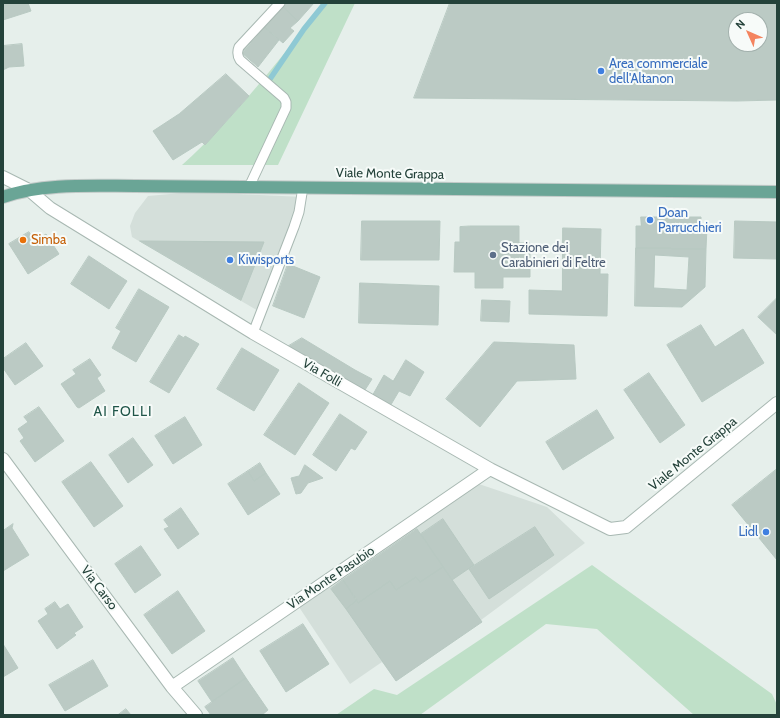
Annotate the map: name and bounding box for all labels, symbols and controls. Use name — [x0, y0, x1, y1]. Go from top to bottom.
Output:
north arrow — [728, 12, 768, 52]
text: N — [733, 17, 748, 32]
place label: Area commerciale dell'Altanon — [609, 56, 708, 87]
marker: Area commerciale dell'Altanon — [596, 66, 606, 76]
street label: Viale Monte Grappa — [336, 165, 444, 183]
place label: Doan Parrucchieri — [658, 205, 722, 236]
marker: Doan Parrucchieri — [645, 215, 655, 225]
place label: Simba — [31, 232, 66, 248]
marker: Simba — [18, 235, 28, 245]
place label: Stazione dei Carabinieri di Feltre — [501, 240, 606, 271]
marker: Stazione dei Carabinieri di Feltre — [488, 250, 498, 260]
place label: Kiwisports — [238, 252, 294, 268]
marker: Kiwisports — [225, 255, 235, 265]
street label: Via Folli — [300, 356, 344, 390]
district label: AI FOLLI — [94, 404, 152, 420]
street label: Viale Monte Grappa — [646, 414, 740, 494]
place label: Lidl — [738, 524, 758, 540]
marker: Lidl — [761, 527, 771, 537]
street label: Via Monte Pasubio — [284, 543, 378, 613]
street label: Via Carso — [77, 563, 121, 613]

